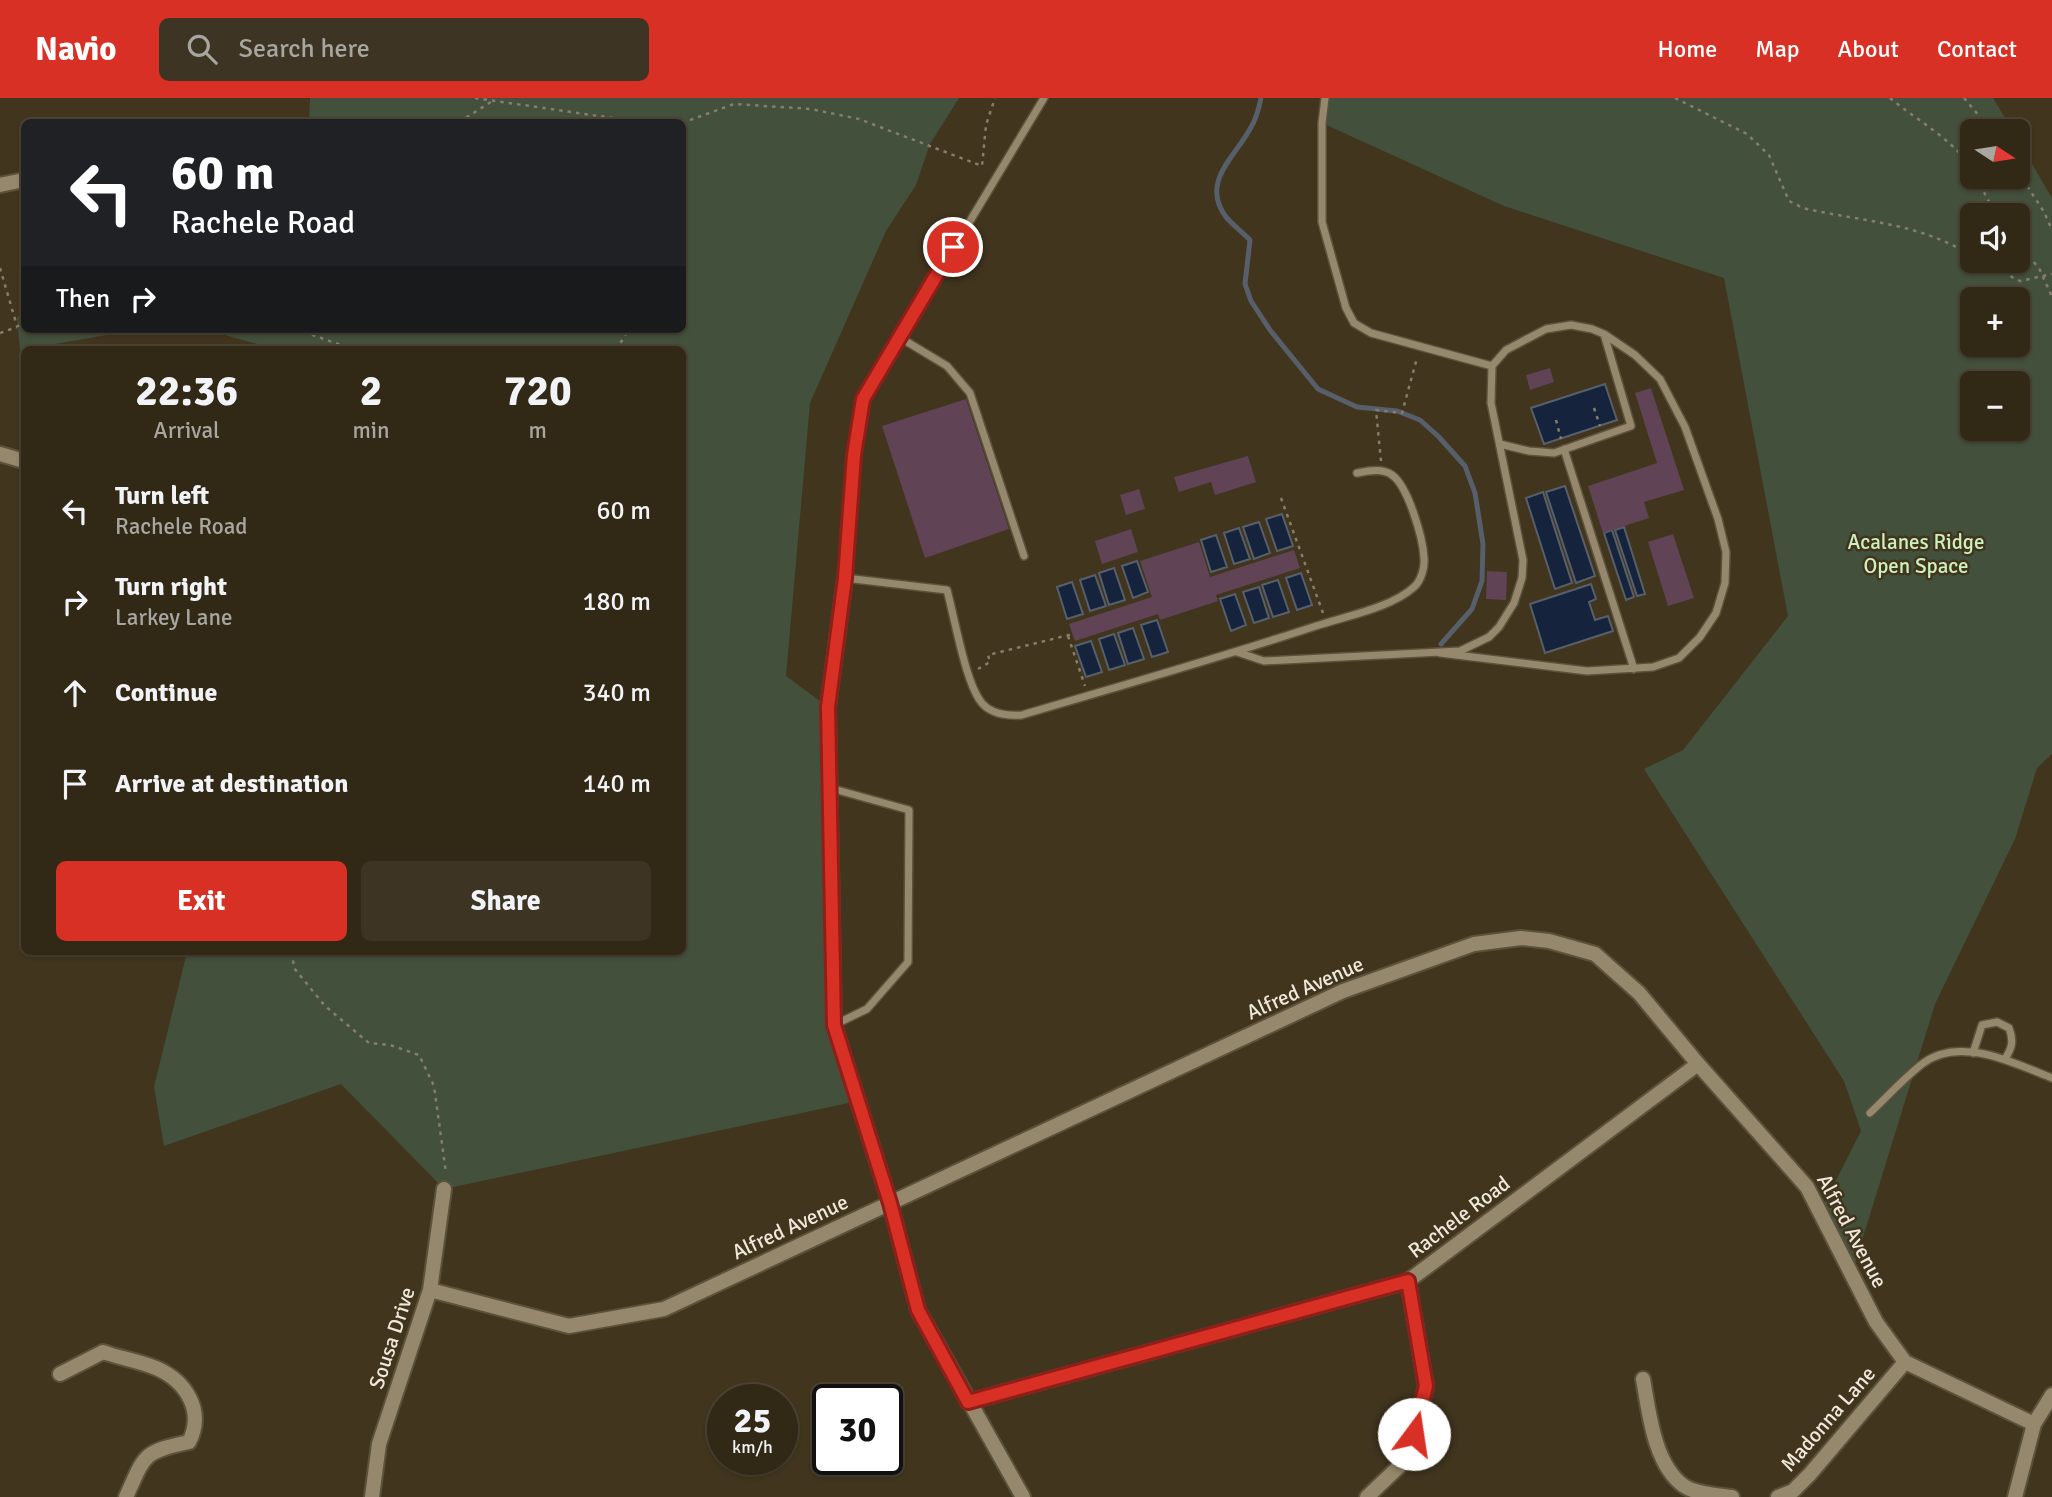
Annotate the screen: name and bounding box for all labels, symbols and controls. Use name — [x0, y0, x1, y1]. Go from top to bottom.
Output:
search box — [159, 18, 649, 81]
text: Navio — [35, 29, 117, 70]
icon: search — [183, 30, 221, 68]
text: Search here — [239, 33, 370, 65]
text: Home — [1657, 34, 1717, 64]
text: Map — [1755, 34, 1800, 64]
text: About — [1838, 34, 1899, 64]
text: Contact — [1937, 34, 2017, 64]
north arrow — [1960, 119, 2030, 189]
map controls — [1960, 119, 2030, 441]
text: 60 m — [171, 143, 274, 203]
icon: left — [56, 147, 147, 238]
text: Rachele Road — [171, 203, 355, 242]
button: sound — [1960, 203, 2030, 273]
pin — [923, 217, 983, 277]
icon: arrive — [934, 228, 972, 266]
icon: right — [124, 280, 162, 318]
text: Then — [56, 283, 110, 315]
button: + — [1960, 287, 2030, 357]
text: 22:36 — [135, 366, 238, 417]
text: 2 — [360, 366, 382, 417]
text: 720 — [504, 366, 572, 417]
button: − — [1960, 371, 2030, 441]
text: Arrival — [154, 416, 220, 445]
text: min — [352, 416, 390, 445]
text: m — [529, 416, 547, 445]
text: Turn left — [115, 480, 209, 512]
icon: left — [56, 492, 94, 530]
text: 60 m — [596, 495, 651, 527]
text: Rachele Road — [115, 512, 247, 541]
park label: Acalanes Ridge Open Space — [1848, 529, 1984, 579]
text: Turn right — [115, 571, 227, 603]
icon: right — [56, 583, 94, 621]
text: 180 m — [582, 586, 651, 618]
text: Larkey Lane — [115, 603, 233, 632]
icon: ahead — [56, 674, 94, 712]
text: Continue — [115, 677, 217, 709]
text: 340 m — [582, 677, 651, 709]
icon: arrive — [56, 765, 94, 803]
text: Arrive at destination — [115, 768, 348, 800]
text: 140 m — [582, 768, 651, 800]
button: Exit — [56, 861, 347, 941]
button: Share — [361, 861, 651, 941]
street label: Alfred Avenue — [1242, 951, 1368, 1025]
street label: Rachele Road — [1403, 1170, 1515, 1264]
street label: Alfred Avenue — [1811, 1170, 1893, 1292]
street label: Alfred Avenue — [728, 1189, 852, 1265]
street label: Sousa Drive — [363, 1284, 421, 1392]
street label: Madonna Lane — [1775, 1361, 1881, 1477]
speed limit sign: 30 — [812, 1384, 903, 1475]
position arrow — [1377, 1397, 1451, 1471]
text: 25 — [734, 1399, 771, 1442]
text: km/h — [732, 1436, 773, 1458]

